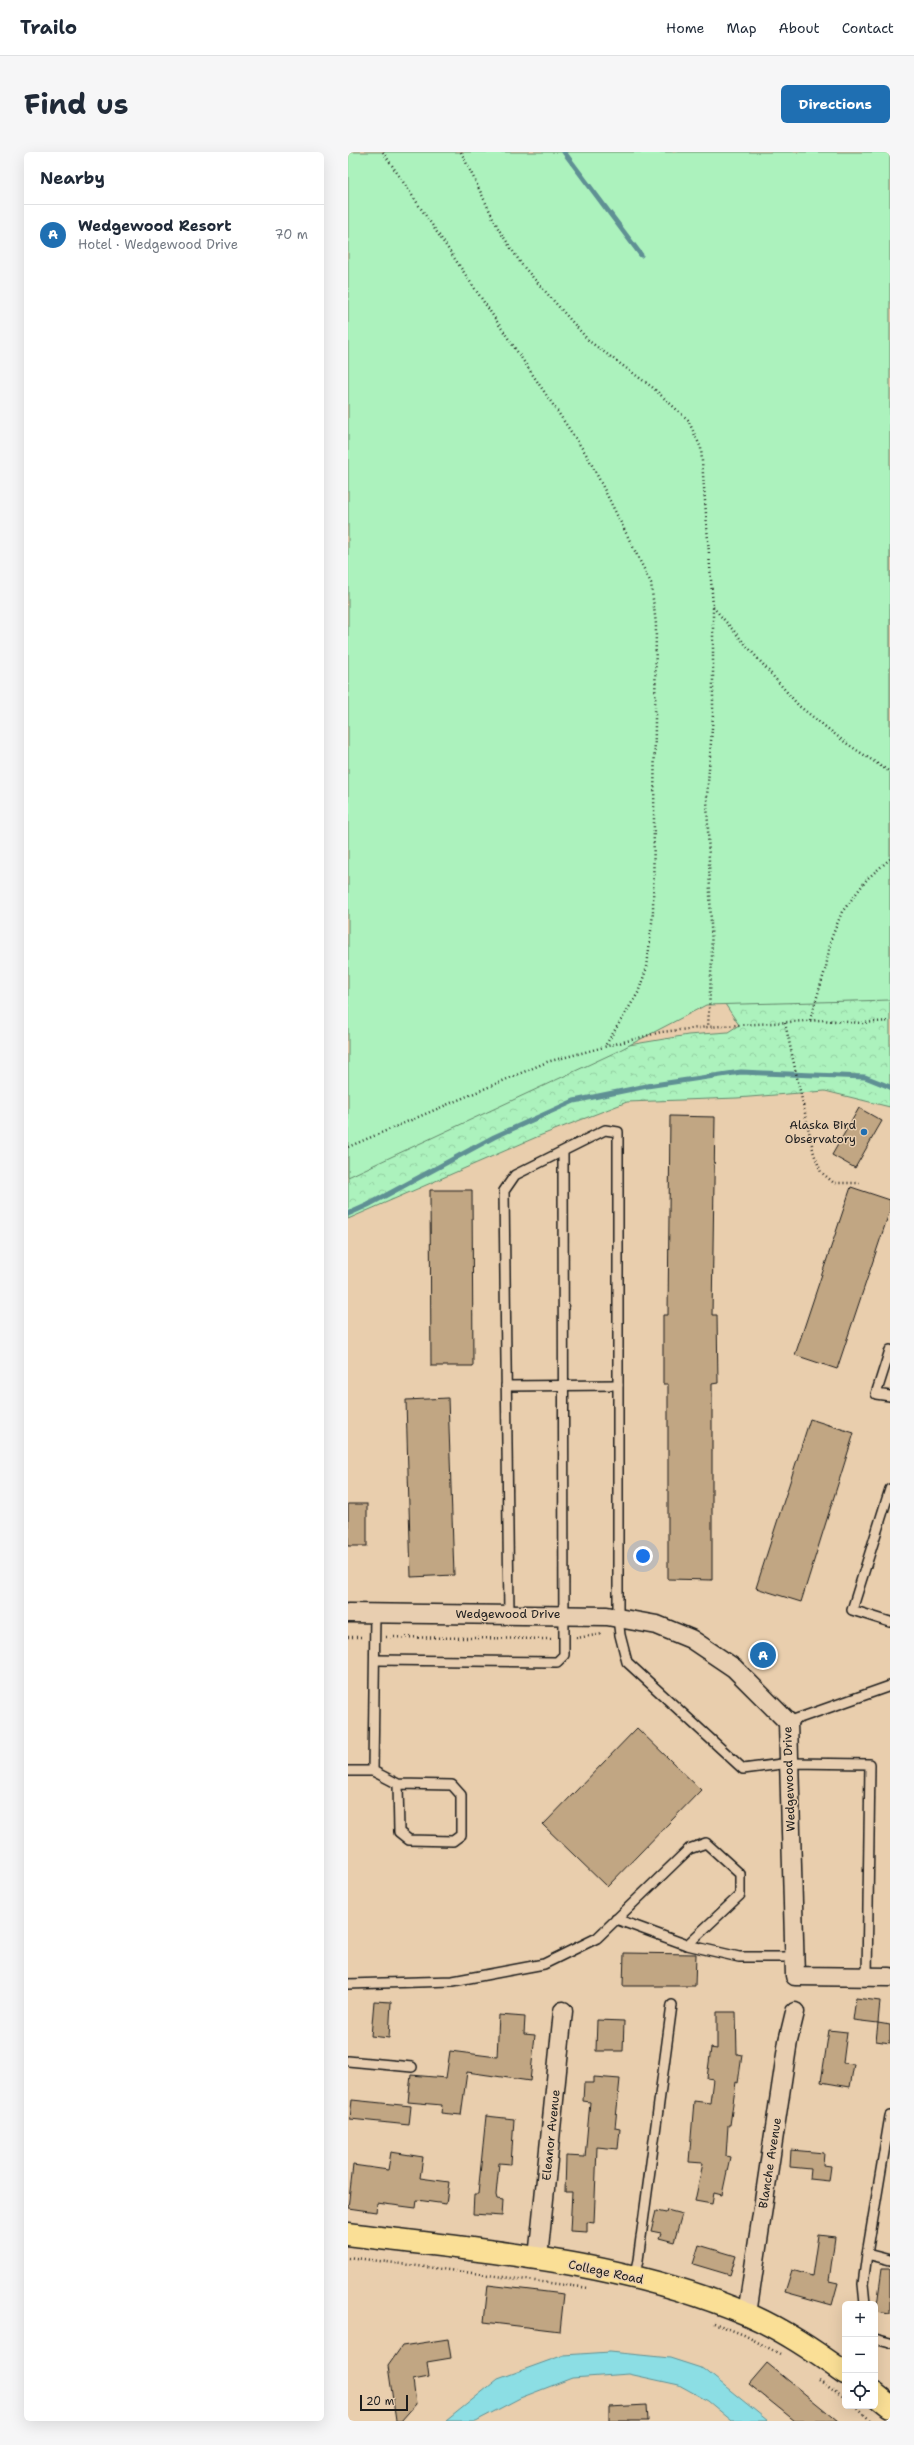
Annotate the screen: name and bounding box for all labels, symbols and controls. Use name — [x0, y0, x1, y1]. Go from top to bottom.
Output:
text: Trailo — [20, 15, 77, 40]
text: Home — [666, 19, 705, 37]
text: Map — [727, 19, 757, 37]
text: About — [779, 19, 820, 37]
text: Contact — [842, 19, 894, 37]
text: Find us — [24, 85, 129, 123]
button: Directions — [781, 85, 890, 123]
text: Nearby — [40, 167, 105, 189]
text: Wedgewood Resort — [78, 216, 231, 236]
text: A — [48, 226, 58, 243]
text: 70 m — [274, 226, 308, 243]
text: Hotel · Wedgewood Drive — [78, 236, 238, 253]
place label: Alaska Bird Observatory — [785, 1117, 856, 1147]
marker: Alaska Bird Observatory — [859, 1127, 869, 1137]
your location — [633, 1546, 653, 1566]
street label: Wedgewood Drive — [455, 1606, 561, 1622]
pin: A — [750, 1640, 776, 1670]
street label: Wedgewood Drive — [779, 1726, 799, 1832]
street label: Eleanor Avenue — [538, 2088, 564, 2181]
street label: Blanche Avenue — [755, 2116, 785, 2210]
street label: College Road — [567, 2256, 645, 2288]
map controls — [842, 2301, 878, 2409]
button: + — [842, 2301, 878, 2337]
button: − — [842, 2337, 878, 2373]
button: locate — [842, 2373, 878, 2409]
scale bar — [360, 2393, 408, 2412]
text: 20 m — [366, 2394, 394, 2409]

